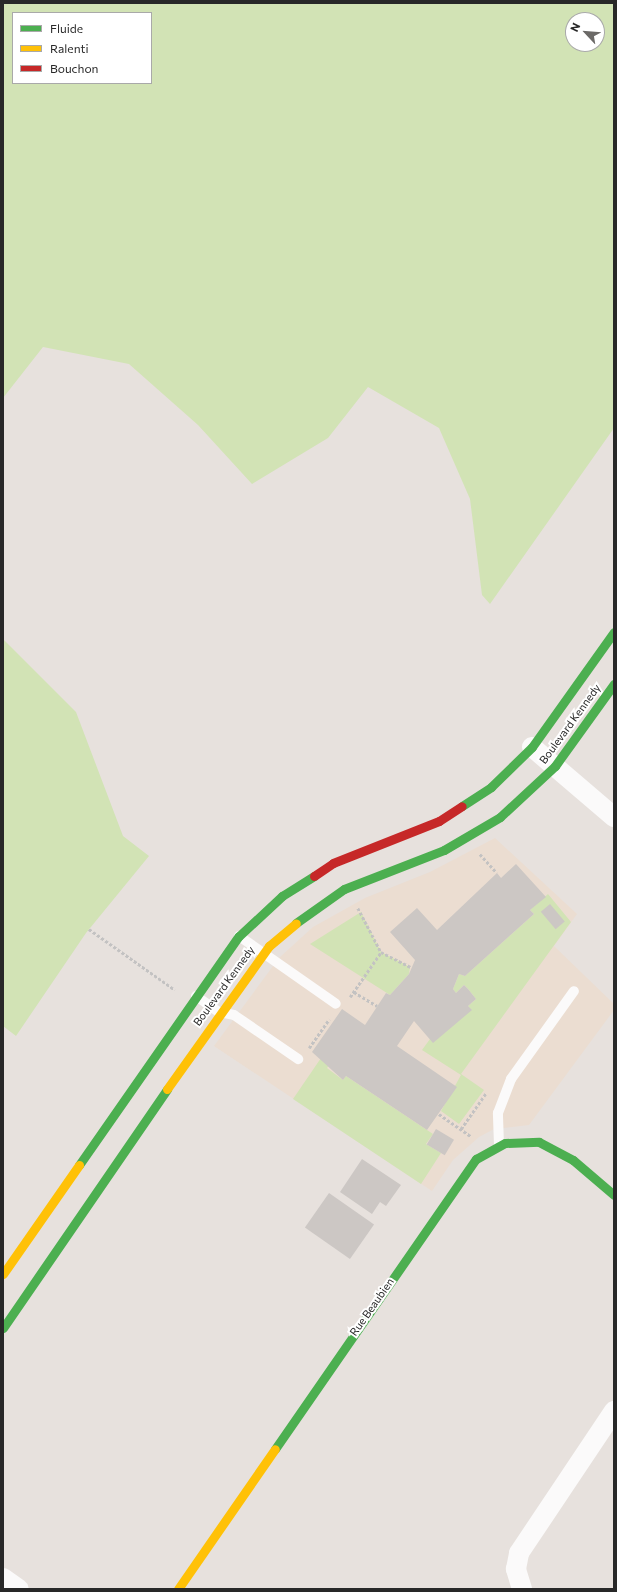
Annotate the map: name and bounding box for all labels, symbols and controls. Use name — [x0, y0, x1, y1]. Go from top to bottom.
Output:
legend — [12, 12, 152, 84]
north arrow — [565, 12, 605, 52]
text: N — [567, 20, 582, 34]
text: Fluide — [50, 21, 83, 35]
text: Ralenti — [50, 41, 89, 55]
text: Bouchon — [50, 61, 98, 75]
street label: Boulevard Kennedy — [537, 682, 603, 766]
street label: Boulevard Kennedy — [191, 944, 257, 1028]
street label: Rue Beaubien — [347, 1276, 397, 1338]

